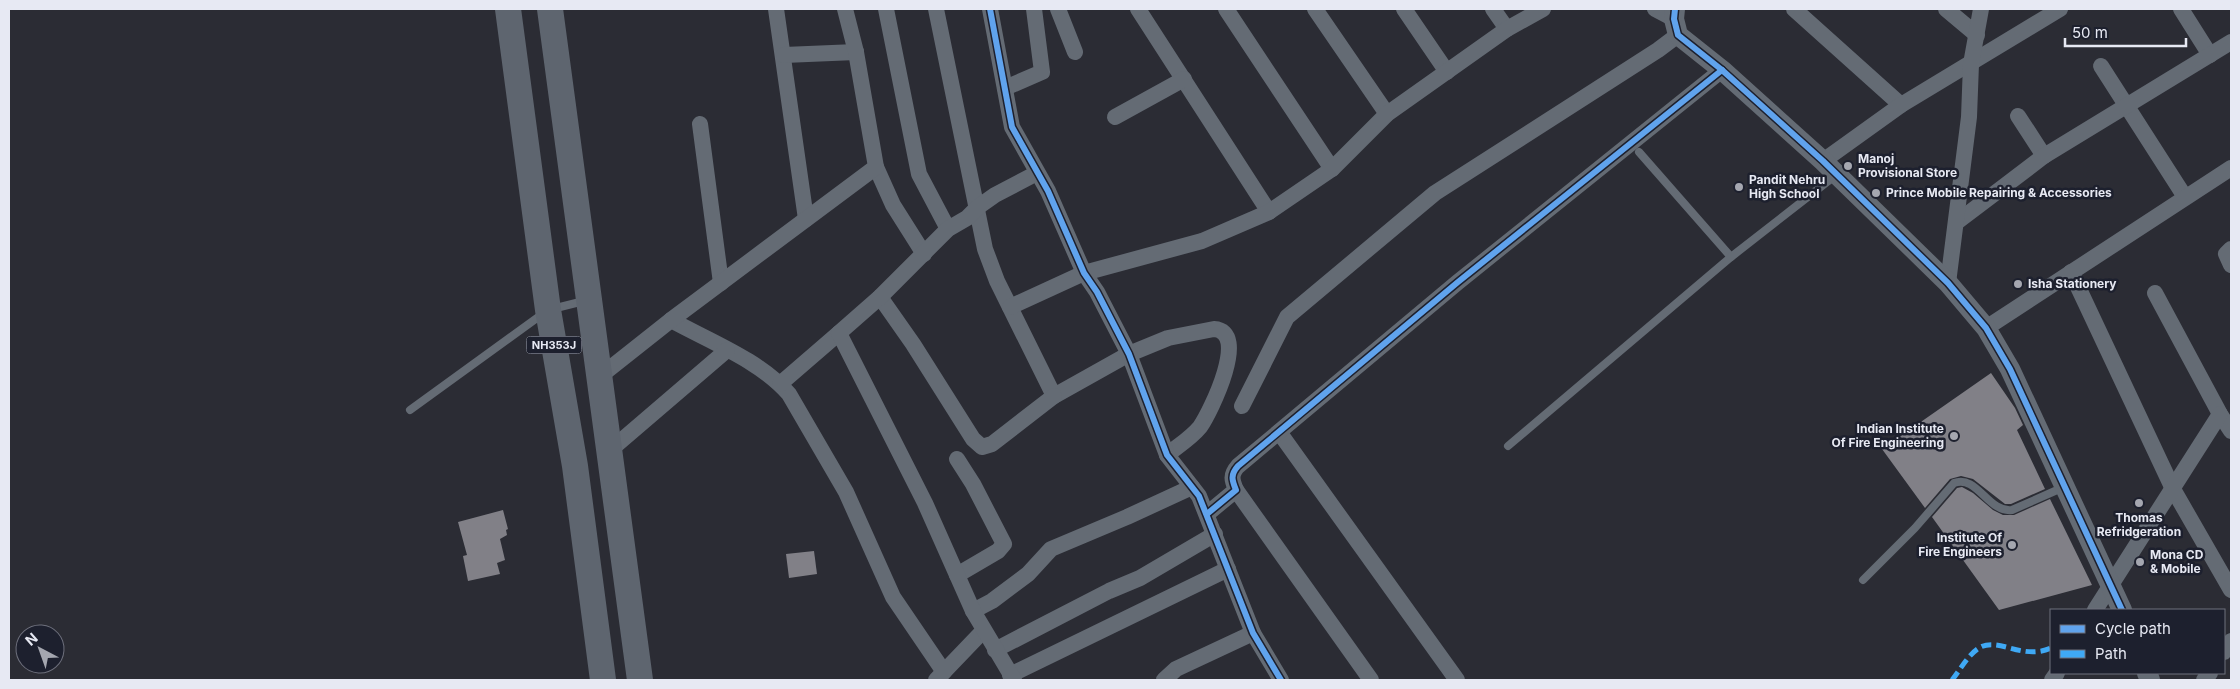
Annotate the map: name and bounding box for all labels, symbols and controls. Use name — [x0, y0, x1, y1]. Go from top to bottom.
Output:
scale bar — [2065, 15, 2186, 47]
text: 50 m — [2072, 23, 2108, 42]
place label: Manoj Provisional Store — [1858, 151, 1957, 180]
marker: Manoj Provisional Store — [1842, 160, 1854, 172]
place label: Pandit Nehru High School — [1749, 172, 1825, 201]
marker: Pandit Nehru High School — [1733, 181, 1745, 193]
place label: Prince Mobile Repairing & Accessories — [1886, 185, 2112, 200]
marker: Prince Mobile Repairing & Accessories — [1870, 187, 1882, 199]
place label: Isha Stationery — [2028, 276, 2117, 291]
marker: Isha Stationery — [2012, 278, 2024, 290]
road number: NH353J — [526, 336, 582, 354]
place label: Indian Institute Of Fire Engineering — [1832, 421, 1944, 450]
marker: Indian Institute Of Fire Engineering — [1948, 430, 1960, 442]
marker: Thomas Refridgeration — [2133, 497, 2145, 509]
place label: Thomas Refridgeration — [2097, 510, 2181, 539]
place label: Institute Of Fire Engineers — [1918, 530, 2002, 559]
marker: Institute Of Fire Engineers — [2006, 539, 2018, 551]
place label: Mona CD & Mobile — [2150, 547, 2204, 576]
marker: Mona CD & Mobile — [2134, 556, 2146, 568]
legend — [2050, 609, 2225, 674]
text: Cycle path — [2095, 619, 2171, 638]
north arrow — [15, 624, 65, 674]
text: N — [22, 629, 41, 649]
text: Path — [2095, 644, 2127, 663]

